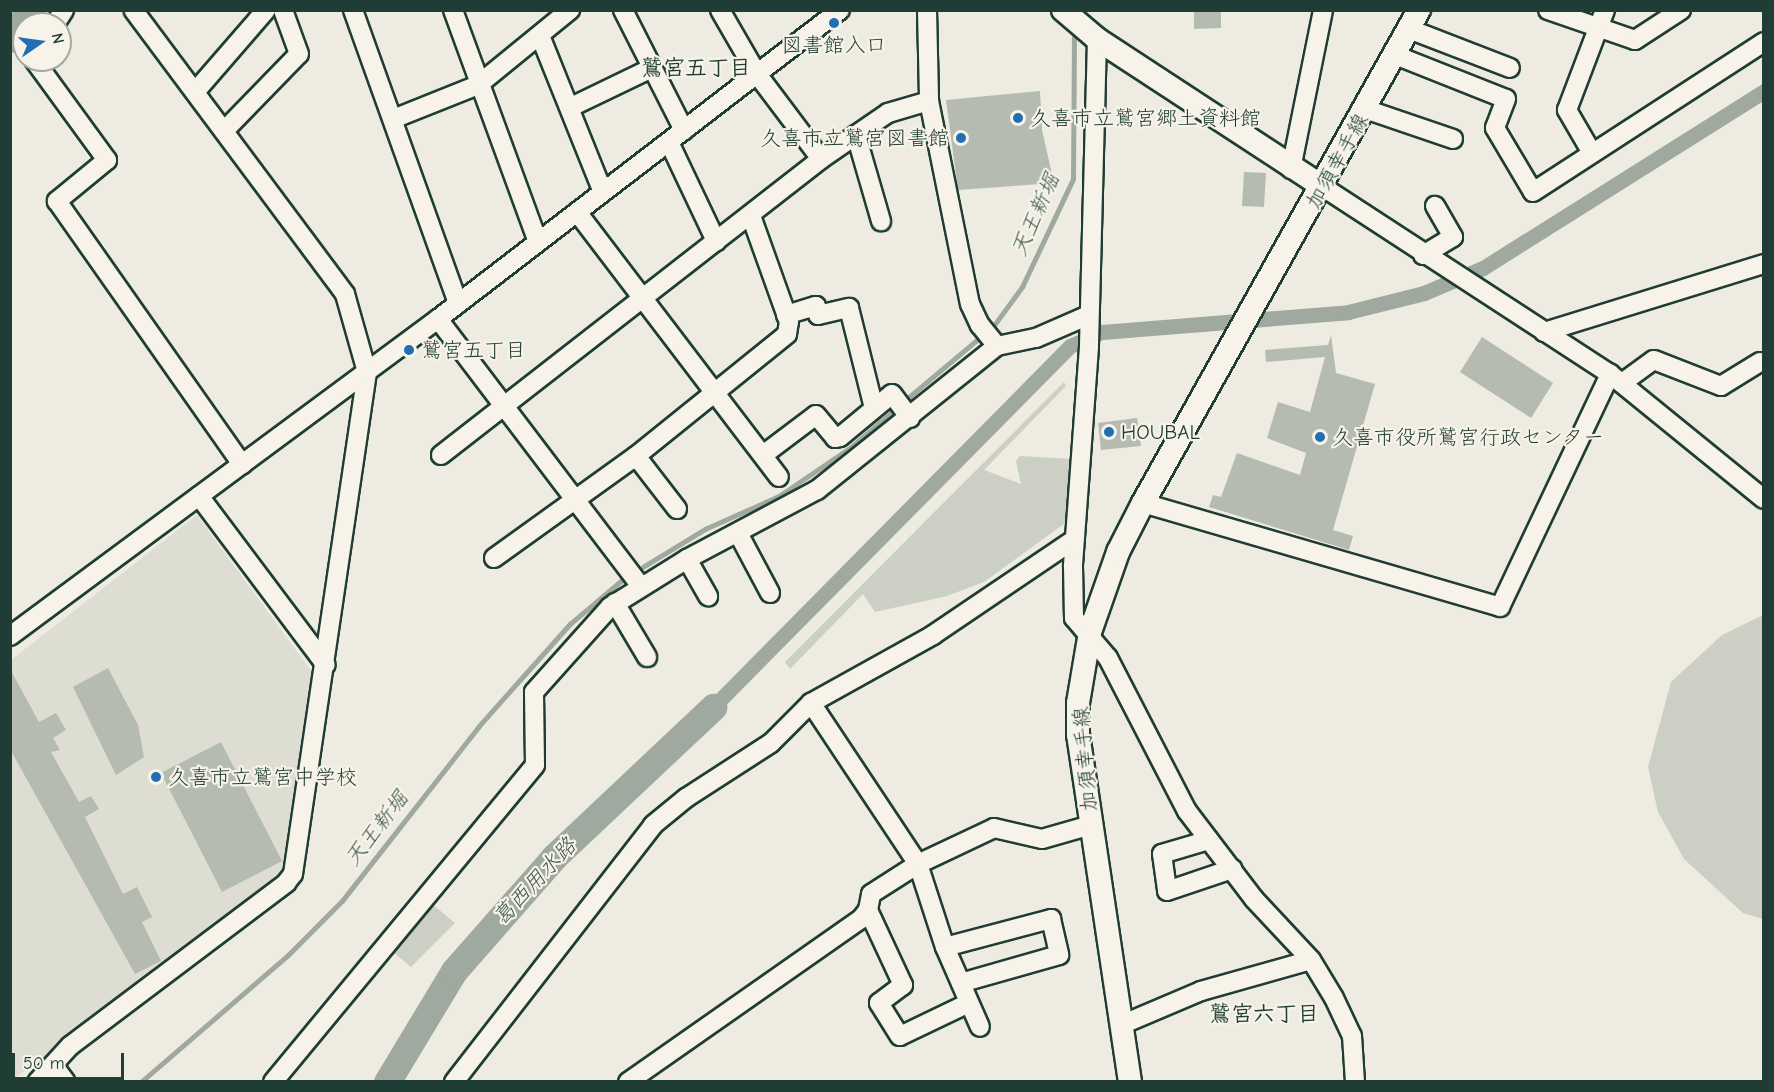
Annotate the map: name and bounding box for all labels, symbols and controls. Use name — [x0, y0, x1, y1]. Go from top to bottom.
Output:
north arrow — [12, 12, 72, 72]
marker: 図書館入口 — [827, 16, 841, 30]
text: N — [48, 31, 68, 46]
place label: 図書館入口 — [782, 32, 886, 58]
district label: 鷲宮五丁目 — [641, 56, 751, 82]
place label: 久喜市立鷲宮郷土資料館 — [1030, 105, 1261, 131]
street label: 加須幸手線 — [1301, 109, 1373, 213]
marker: 久喜市立鷲宮郷土資料館 — [1011, 111, 1025, 125]
place label: 久喜市立鷲宮図書館 — [760, 125, 949, 151]
marker: 久喜市立鷲宮図書館 — [954, 131, 968, 145]
water label: 天王新堀 — [1006, 169, 1066, 261]
place label: 鷲宮五丁目 — [421, 337, 526, 363]
marker: 鷲宮五丁目 — [402, 343, 416, 357]
place label: HOUBAL — [1121, 419, 1200, 445]
place label: 久喜市役所鷲宮行政センター — [1332, 424, 1605, 450]
marker: HOUBAL — [1102, 425, 1116, 439]
marker: 久喜市役所鷲宮行政センター — [1313, 430, 1327, 444]
street label: 加須幸手線 — [1068, 706, 1102, 812]
place label: 久喜市立鷲宮中学校 — [168, 764, 357, 790]
marker: 久喜市立鷲宮中学校 — [149, 770, 163, 784]
water label: 天王新堀 — [340, 786, 414, 872]
water label: 葛西用水路 — [488, 833, 582, 931]
district label: 鷲宮六丁目 — [1209, 1002, 1319, 1028]
scale bar — [15, 1041, 128, 1079]
text: 50 m — [23, 1053, 65, 1074]

